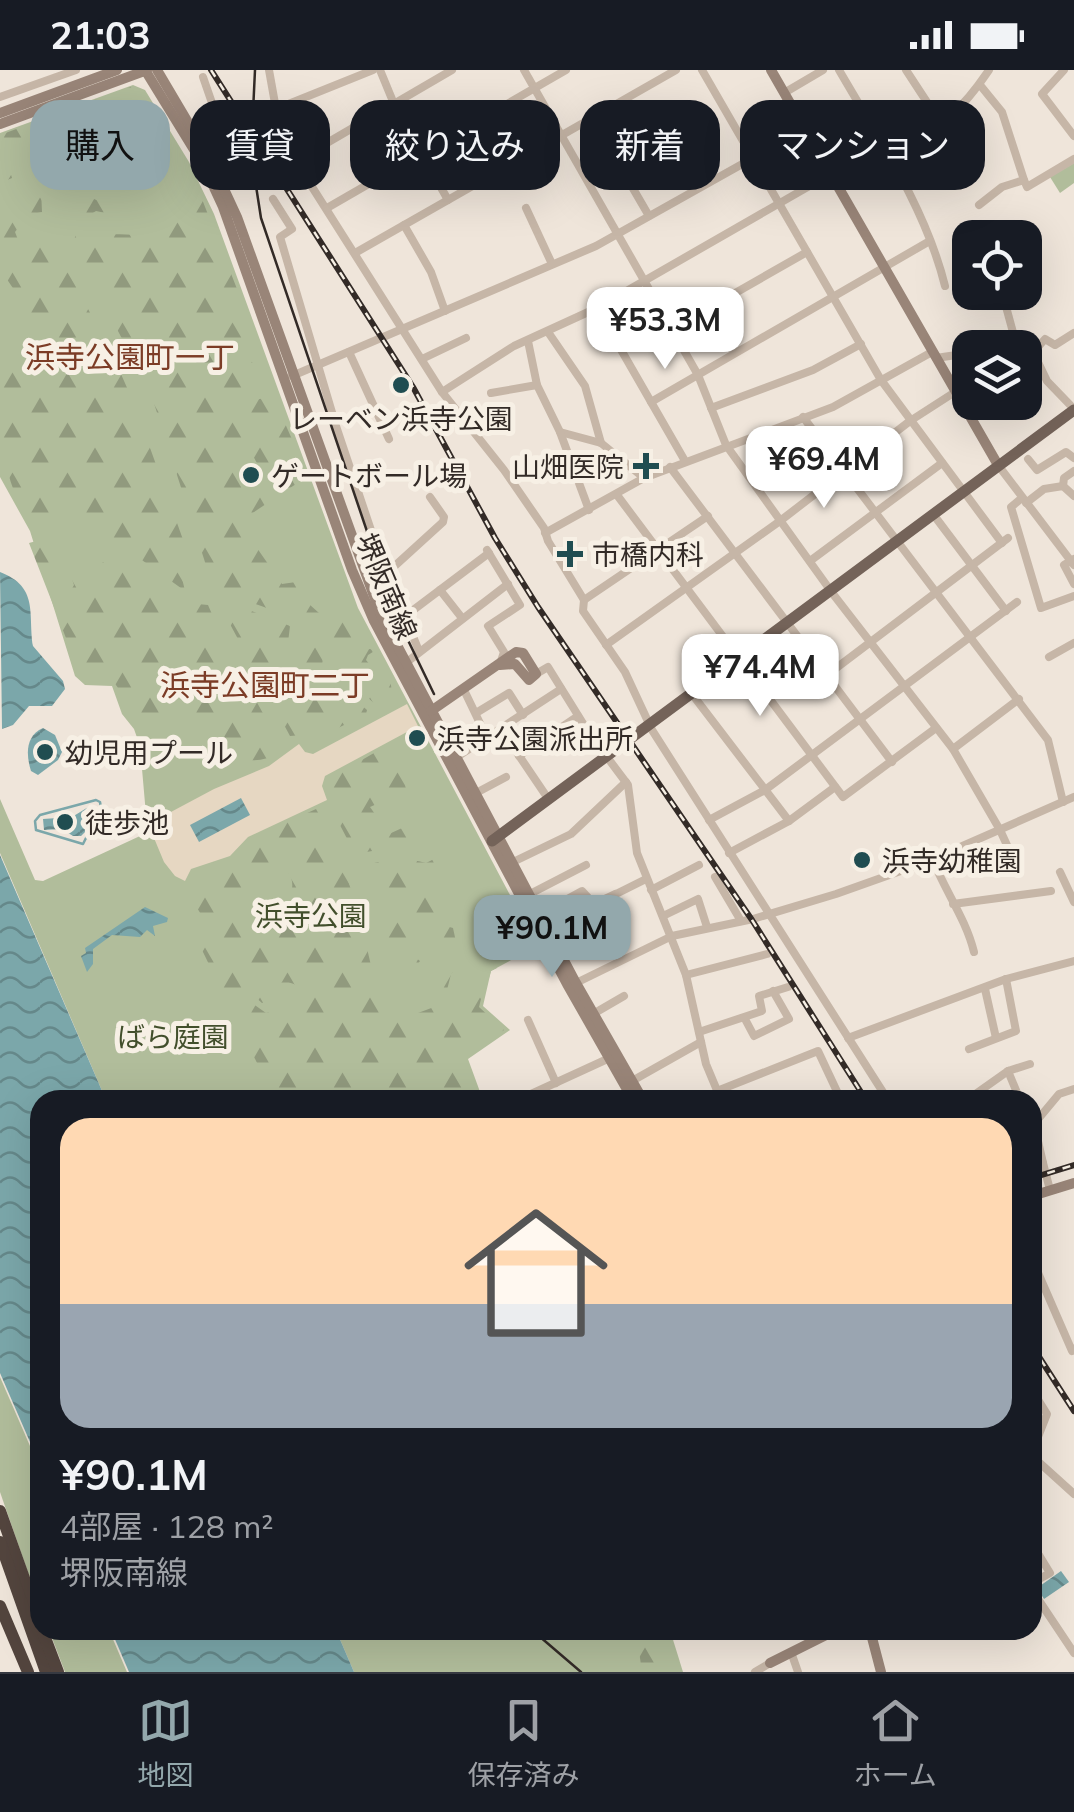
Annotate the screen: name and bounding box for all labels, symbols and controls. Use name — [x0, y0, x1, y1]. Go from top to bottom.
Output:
text: 21:03 — [50, 11, 151, 59]
chip: 購入 — [30, 100, 170, 190]
chip: 賃貸 — [190, 100, 330, 190]
chip: 絞り込み — [350, 100, 560, 190]
chip: 新着 — [580, 100, 720, 190]
chip: マンション — [740, 100, 985, 190]
map controls — [952, 220, 1042, 420]
button: locate — [952, 220, 1042, 310]
pin: ¥53.3M — [584, 287, 746, 372]
text: ¥53.3M — [609, 299, 721, 339]
button: layers — [952, 330, 1042, 420]
district label: 浜寺公園町一丁 — [25, 338, 235, 376]
marker: レーベン浜寺公園 — [390, 374, 412, 396]
place label: レーベン浜寺公園 — [289, 401, 513, 436]
pin: ¥69.4M — [743, 426, 905, 511]
text: ¥69.4M — [768, 438, 880, 478]
place label: 山畑医院 — [512, 449, 624, 484]
marker: 山畑医院 — [633, 453, 659, 479]
place label: ゲートボール場 — [271, 458, 467, 493]
marker: ゲートボール場 — [240, 464, 262, 486]
street label: 堺阪南線 — [349, 528, 425, 644]
place label: 市橋内科 — [592, 537, 704, 572]
marker: 市橋内科 — [557, 541, 583, 567]
pin: ¥74.4M — [679, 634, 841, 719]
text: ¥74.4M — [704, 646, 816, 686]
district label: 浜寺公園町二丁 — [160, 666, 370, 704]
place label: 浜寺公園派出所 — [437, 721, 633, 756]
marker: 浜寺公園派出所 — [406, 727, 428, 749]
place label: 幼児用プール — [65, 735, 233, 770]
marker: 幼児用プール — [34, 741, 56, 763]
place label: 徒歩池 — [85, 805, 169, 840]
marker: 徒歩池 — [54, 811, 76, 833]
place label: 浜寺幼稚園 — [882, 843, 1022, 878]
marker: 浜寺幼稚園 — [851, 849, 873, 871]
pin: ¥90.1M — [471, 895, 633, 980]
park label: 浜寺公園 — [255, 898, 367, 933]
text: ¥90.1M — [496, 907, 608, 947]
park label: ばら庭園 — [117, 1019, 229, 1054]
icon: home — [446, 1183, 626, 1363]
text: ¥90.1M — [60, 1448, 208, 1501]
text: 4部屋 · 128 m² — [60, 1506, 274, 1546]
text: 堺阪南線 — [60, 1552, 188, 1592]
tab: 地図 — [137, 1693, 193, 1793]
tab: 保存済み — [467, 1693, 579, 1793]
tab: ホーム — [854, 1693, 937, 1793]

